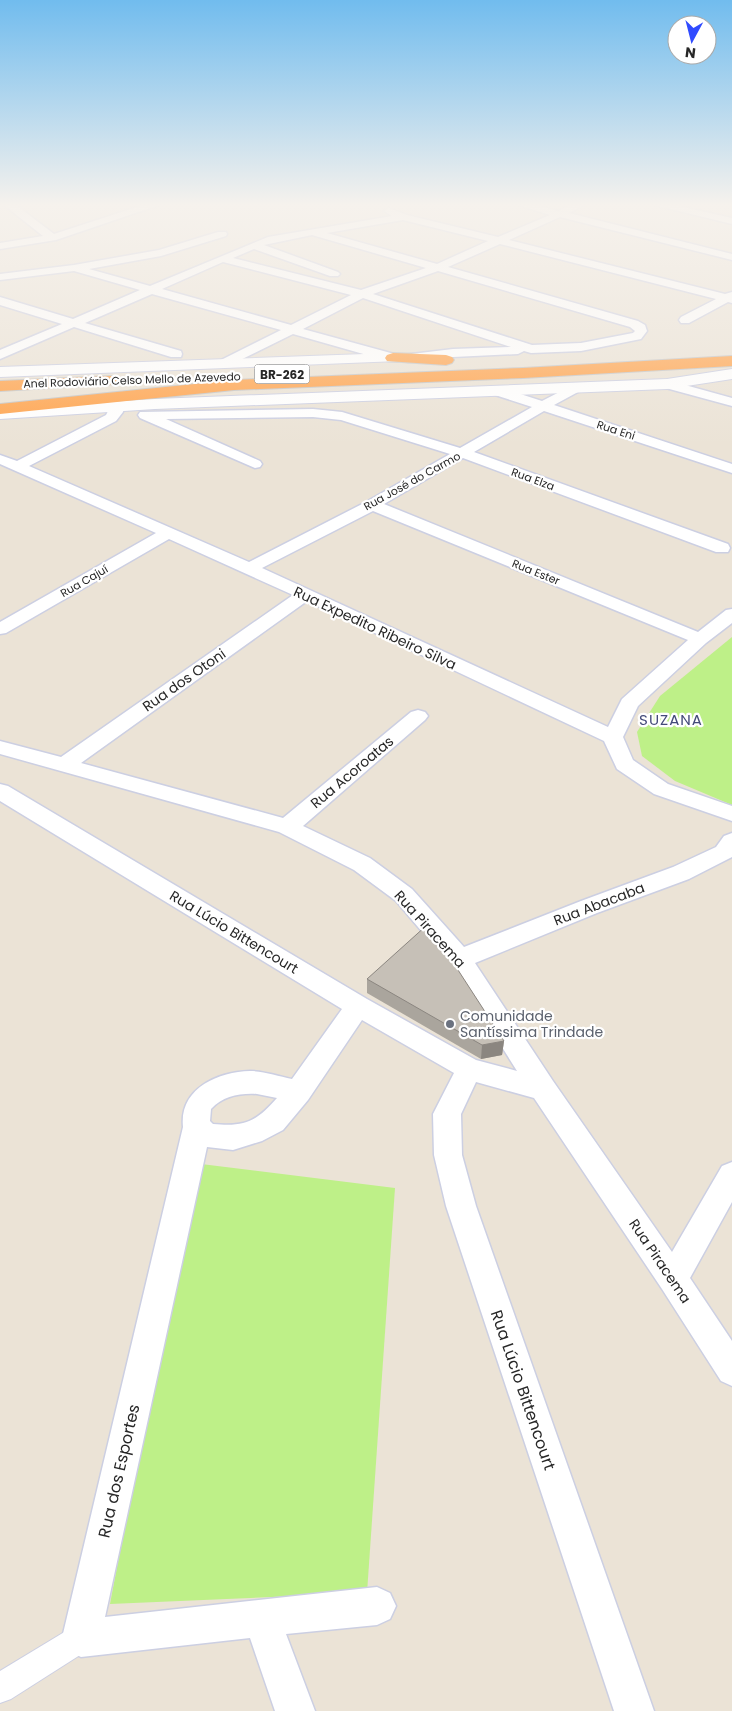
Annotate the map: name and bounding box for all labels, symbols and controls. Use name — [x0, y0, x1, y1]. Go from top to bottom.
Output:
north arrow — [667, 15, 717, 65]
text: N — [684, 42, 697, 63]
road number: BR-262 — [254, 364, 310, 384]
street label: Anel Rodoviário Celso Mello de Azevedo — [23, 368, 241, 392]
street label: Rua Eni — [595, 416, 638, 444]
street label: Rua José do Carmo — [361, 448, 463, 514]
street label: Rua Elza — [509, 464, 557, 494]
street label: Rua Ester — [510, 555, 562, 589]
street label: Rua Cajuí — [57, 561, 111, 601]
street label: Rua Expedito Ribeiro Silva — [290, 581, 460, 675]
street label: Rua dos Otoni — [138, 644, 230, 716]
district label: SUZANA — [639, 709, 703, 730]
street label: Rua Acoroatas — [306, 731, 398, 813]
street label: Rua Abacaba — [551, 877, 647, 931]
street label: Rua Lúcio Bittencourt — [166, 886, 302, 978]
street label: Rua Piracema — [390, 886, 470, 972]
place label: Comunidade Santíssima Trindade — [460, 1006, 603, 1042]
marker: Comunidade Santíssima Trindade — [444, 1018, 456, 1030]
street label: Rua Piracema — [624, 1215, 696, 1307]
street label: Rua Lúcio Bittencourt — [485, 1307, 561, 1473]
street label: Rua dos Esportes — [92, 1402, 146, 1540]

